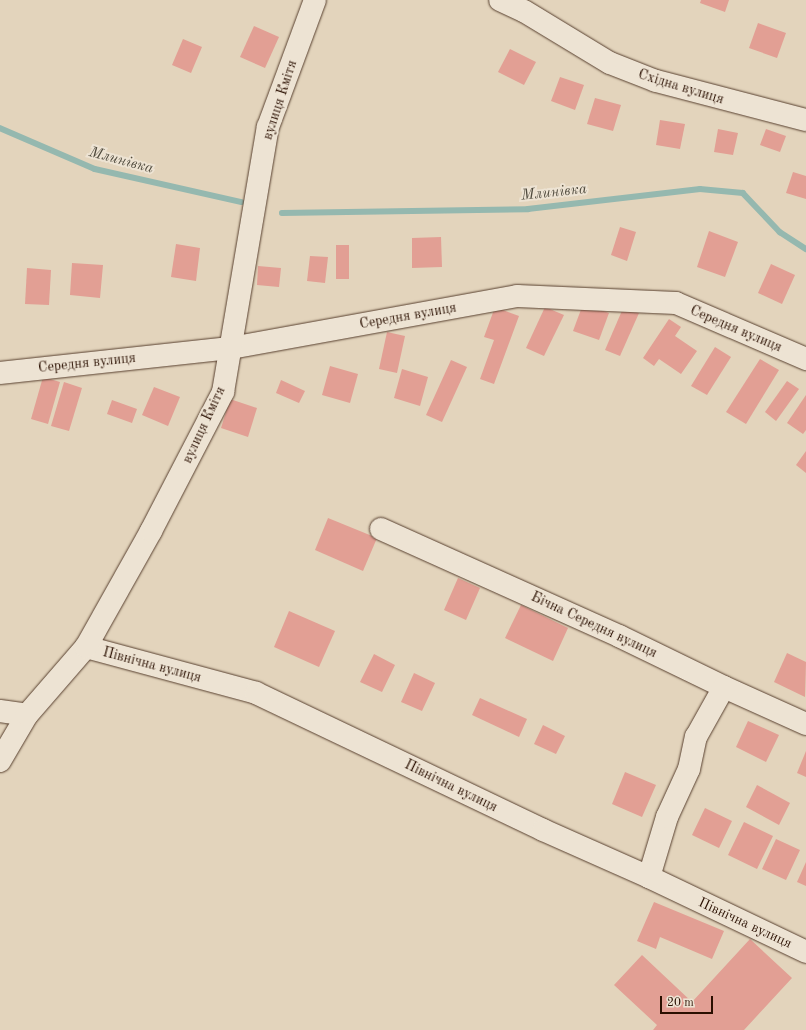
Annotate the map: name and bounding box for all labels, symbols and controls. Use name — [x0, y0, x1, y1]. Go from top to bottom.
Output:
street label: вулиця Кмітя — [259, 58, 301, 142]
street label: Східна вулиця — [636, 66, 726, 108]
water label: Млинівка — [87, 144, 155, 178]
water label: Млинівка — [520, 181, 588, 205]
street label: Середня вулиця — [358, 299, 458, 333]
street label: Середня вулиця — [688, 302, 784, 356]
street label: Середня вулиця — [37, 350, 137, 376]
street label: вулиця Кмітя — [179, 384, 229, 466]
street label: Бічна Середня вулиця — [528, 588, 660, 662]
street label: Північна вулиця — [101, 644, 203, 686]
street label: Північна вулиця — [402, 756, 500, 816]
street label: Північна вулиця — [696, 894, 794, 952]
scale bar — [662, 988, 715, 1014]
text: 20 m — [667, 997, 694, 1009]

